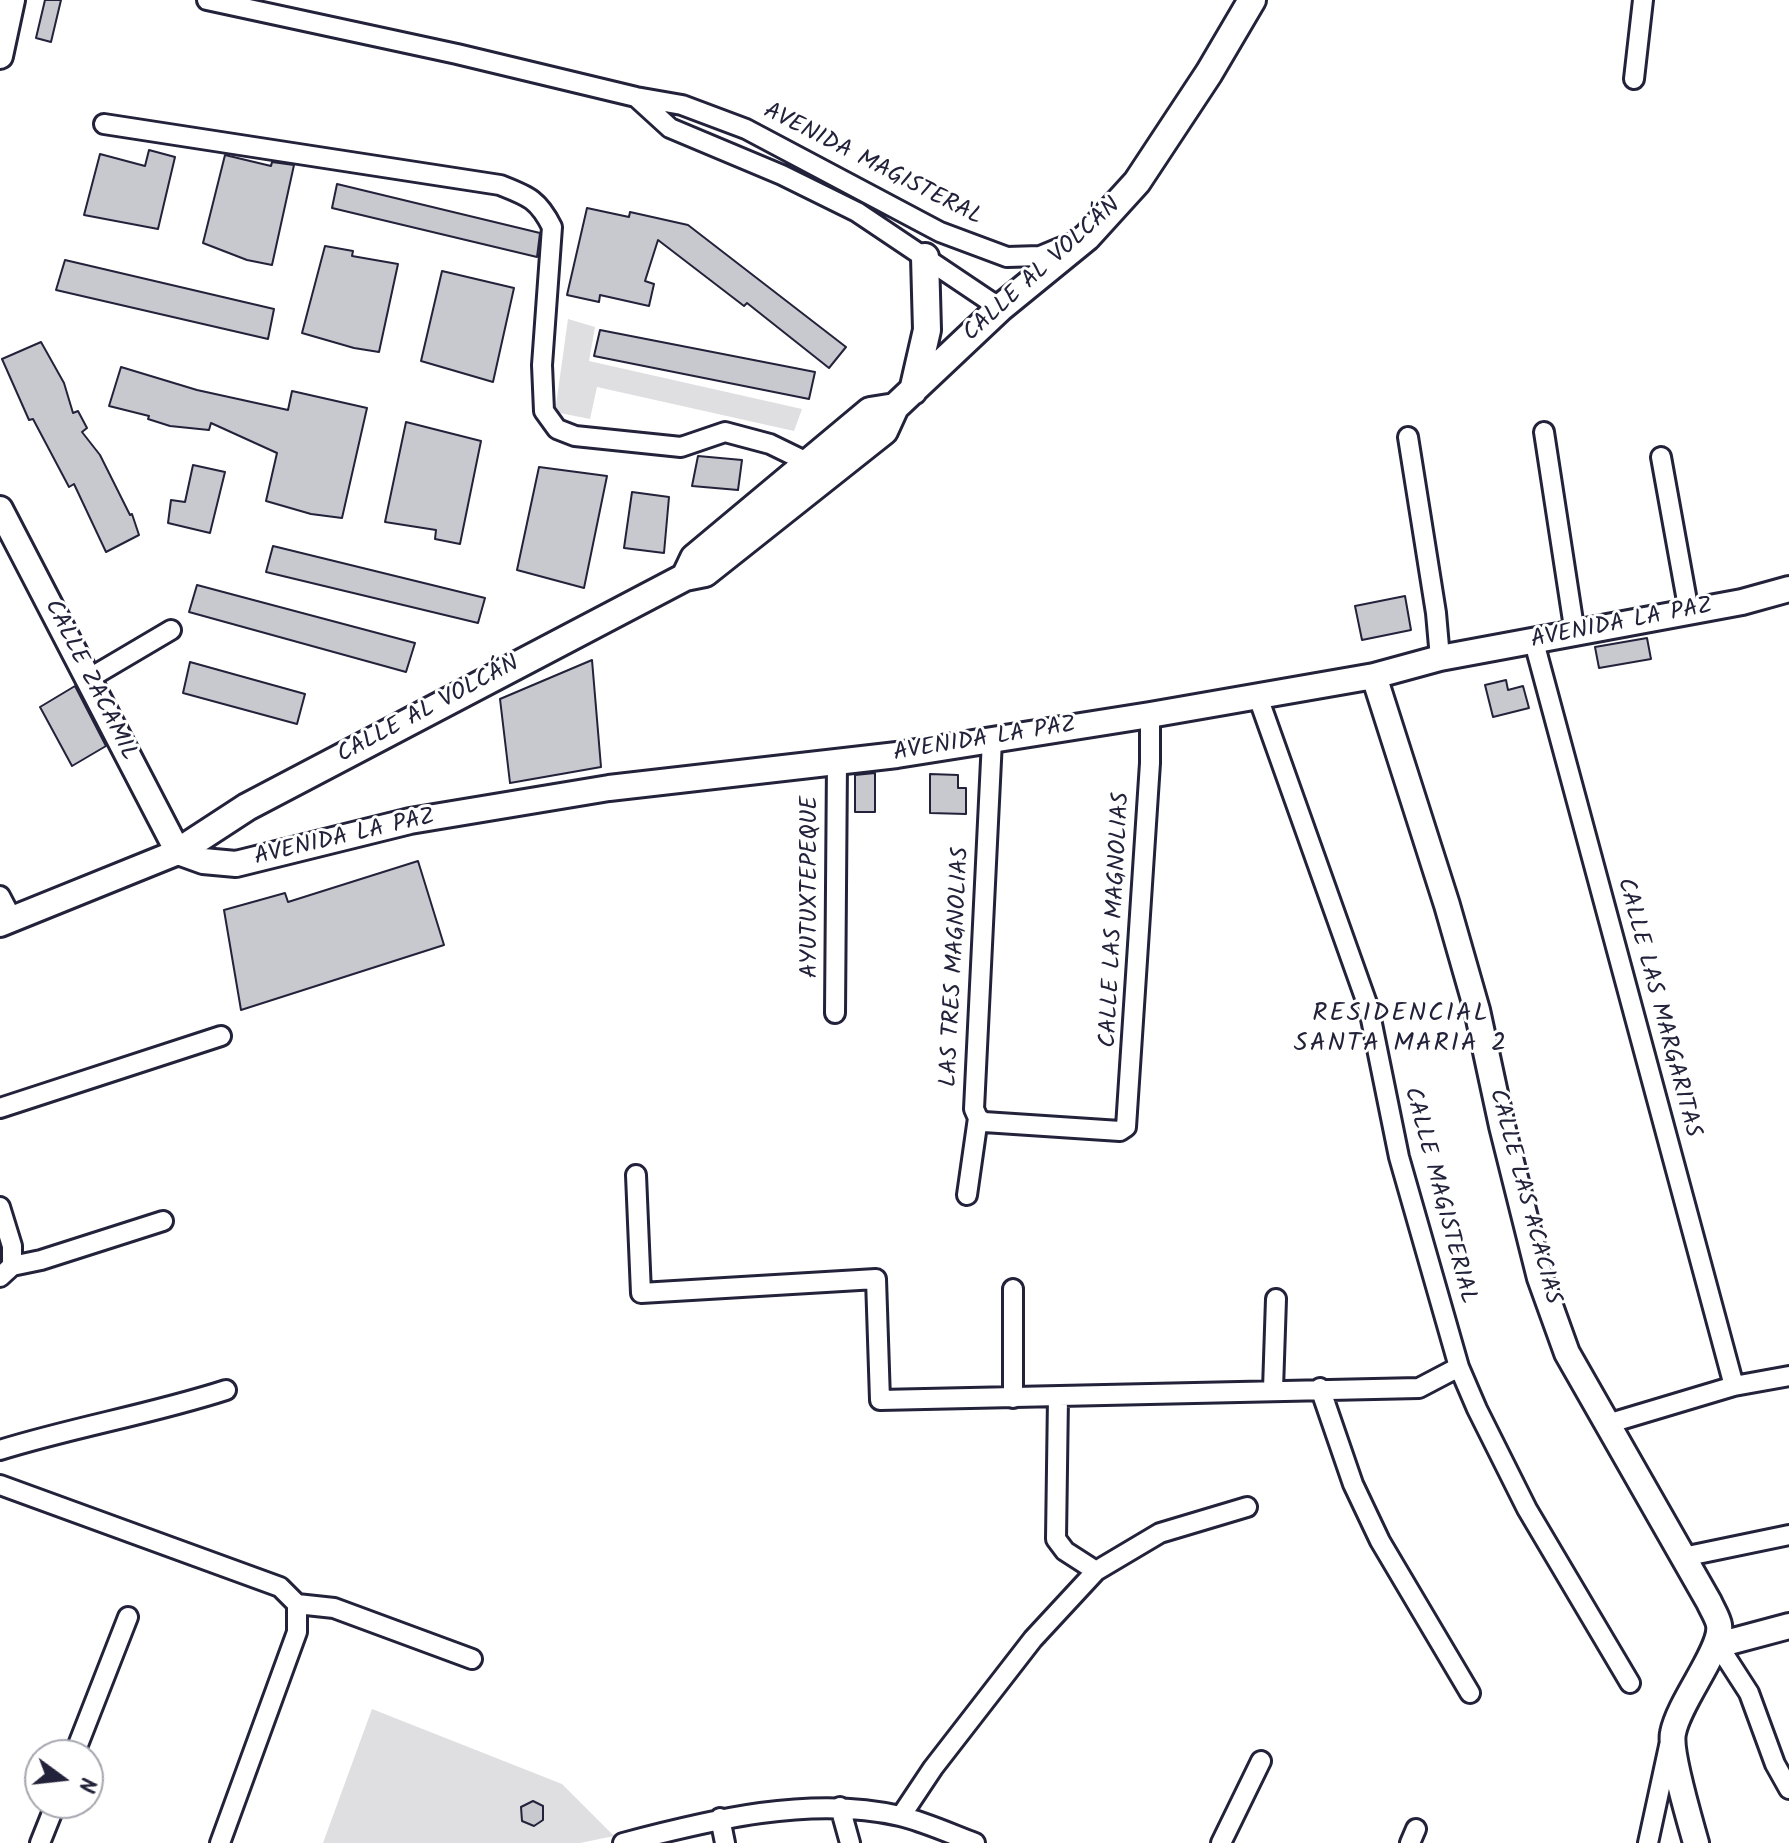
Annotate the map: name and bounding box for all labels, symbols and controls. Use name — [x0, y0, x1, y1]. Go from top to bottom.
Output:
street label: AVENIDA MAGISTERAL — [758, 98, 986, 234]
street label: CALLE AL VOLCÁN — [958, 193, 1128, 349]
street label: AVENIDA LA PAZ — [1529, 593, 1715, 657]
street label: CALLE ZACAMIL — [36, 596, 142, 766]
street label: CALLE AL VOLCÁN — [333, 651, 525, 771]
street label: AVENIDA LA PAZ — [892, 712, 1078, 770]
street label: CALLE LAS MAGNOLIAS — [1096, 791, 1138, 1049]
street label: AYUTUXTEPEQUE — [798, 796, 826, 978]
street label: AVENIDA LA PAZ — [252, 804, 438, 874]
street label: LAS TRES MAGNOLIAS — [936, 846, 978, 1088]
street label: CALLE LAS MARGARITAS — [1608, 875, 1706, 1141]
district label: RESIDENCIAL SANTA MARIA 2 — [1294, 1000, 1508, 1062]
street label: CALLE MAGISTERIAL — [1395, 1084, 1481, 1308]
street label: CALLE LAS ACACIAS — [1480, 1086, 1566, 1308]
north arrow — [24, 1739, 104, 1819]
text: N — [67, 1774, 104, 1796]

